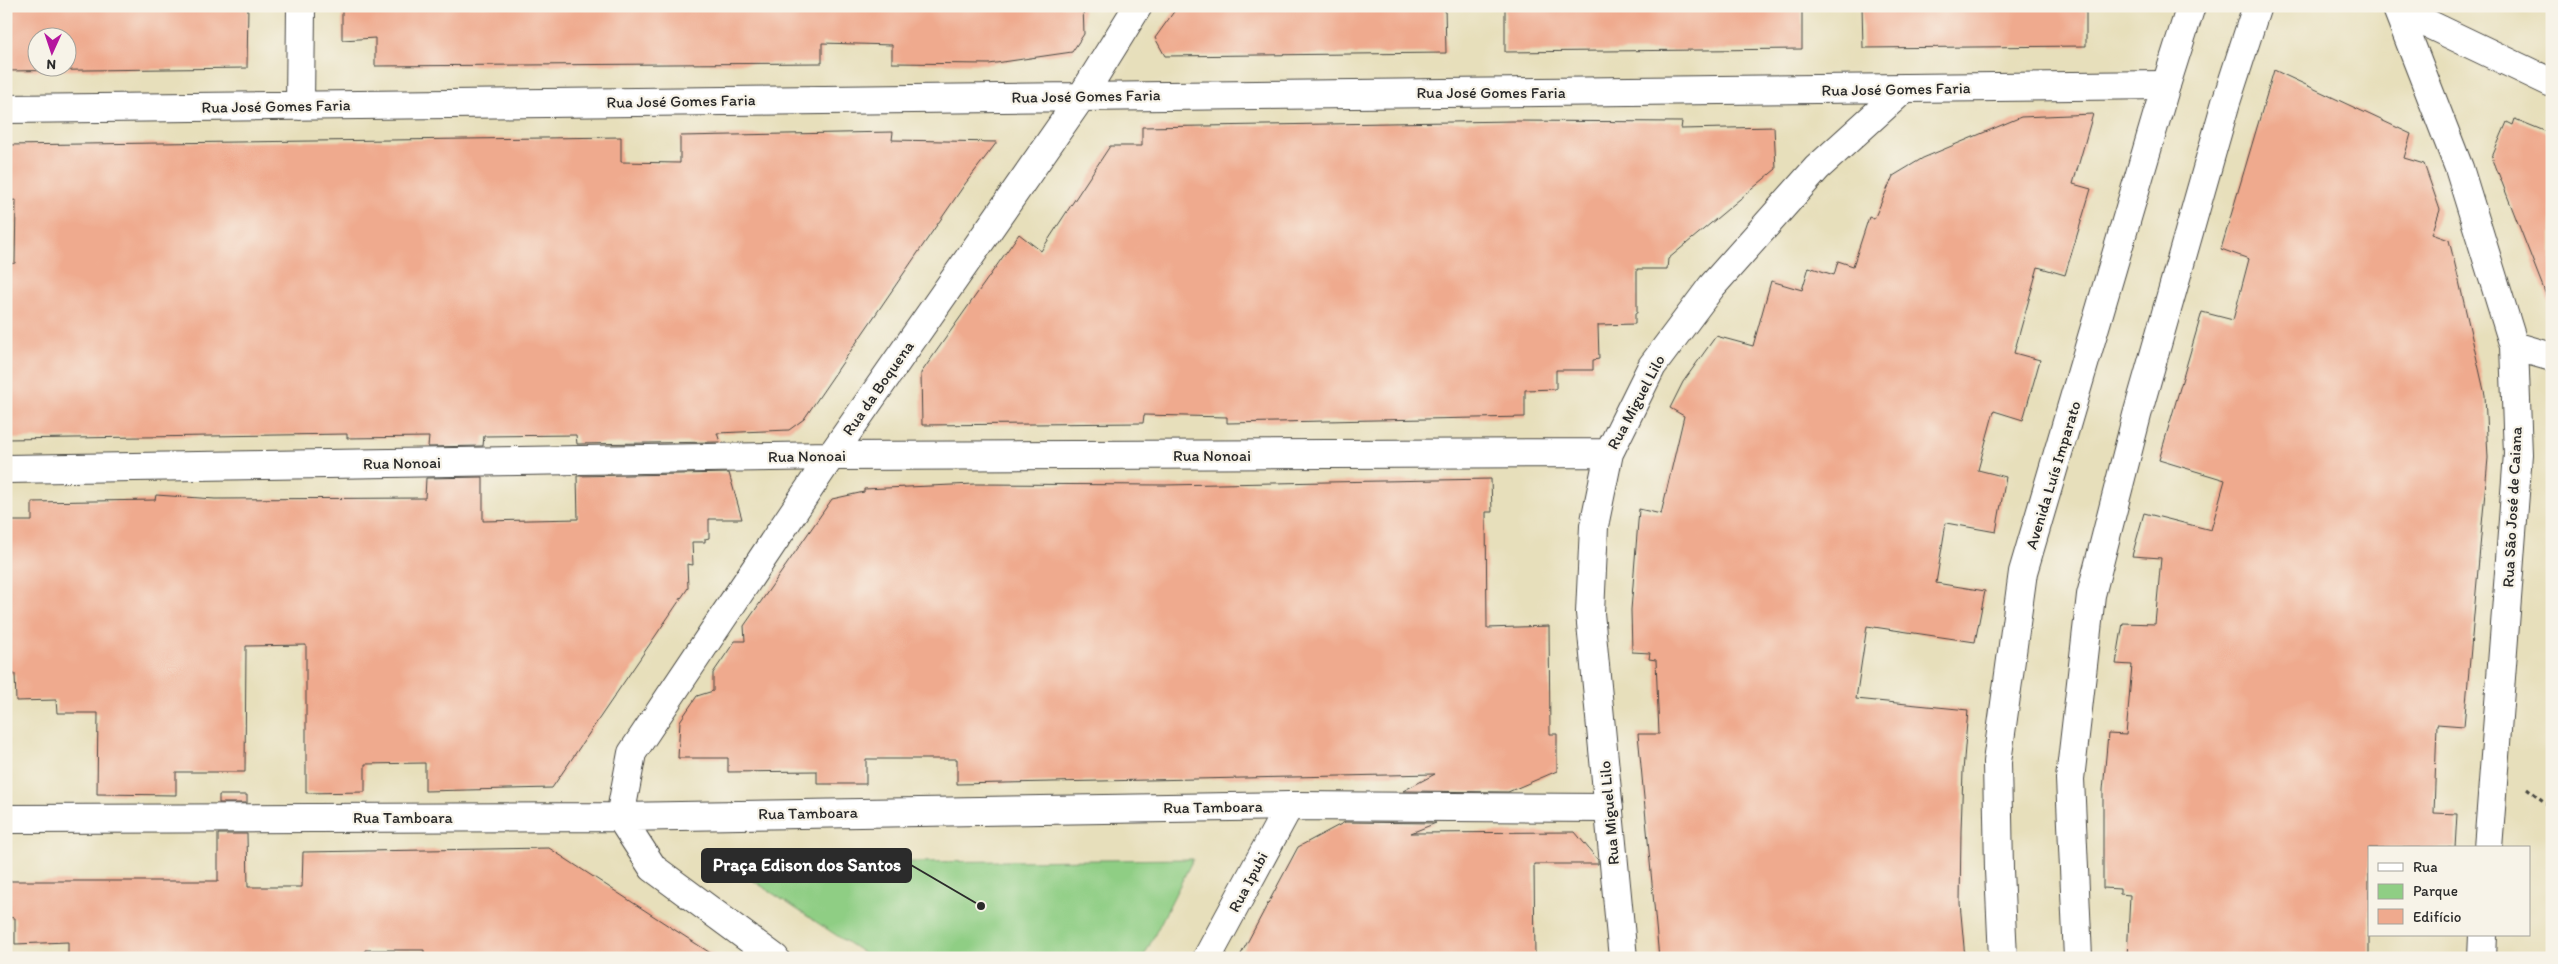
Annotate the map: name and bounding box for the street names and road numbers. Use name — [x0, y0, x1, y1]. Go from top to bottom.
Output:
street label: Rua José Gomes Faria — [1821, 78, 1971, 100]
street label: Rua José Gomes Faria — [1416, 83, 1566, 102]
street label: Rua José Gomes Faria — [1011, 85, 1161, 107]
street label: Rua José Gomes Faria — [606, 90, 756, 112]
street label: Rua José Gomes Faria — [201, 95, 351, 117]
street label: Rua da Boquena — [838, 336, 918, 439]
street label: Rua Miguel Lilo — [1603, 351, 1669, 453]
street label: Avenida Luís Imparato — [2021, 399, 2085, 551]
street label: Rua São José de Caiana — [2498, 425, 2526, 588]
street label: Rua Nonoai — [768, 446, 846, 466]
street label: Rua Nonoai — [1173, 446, 1251, 465]
street label: Rua Nonoai — [363, 453, 441, 473]
street label: Rua Miguel Lilo — [1595, 760, 1623, 866]
street label: Rua Tamboara — [1163, 797, 1264, 817]
street label: Rua Tamboara — [758, 803, 859, 823]
street label: Rua Tamboara — [353, 808, 454, 827]
street label: Rua Ipubi — [1224, 849, 1272, 915]

